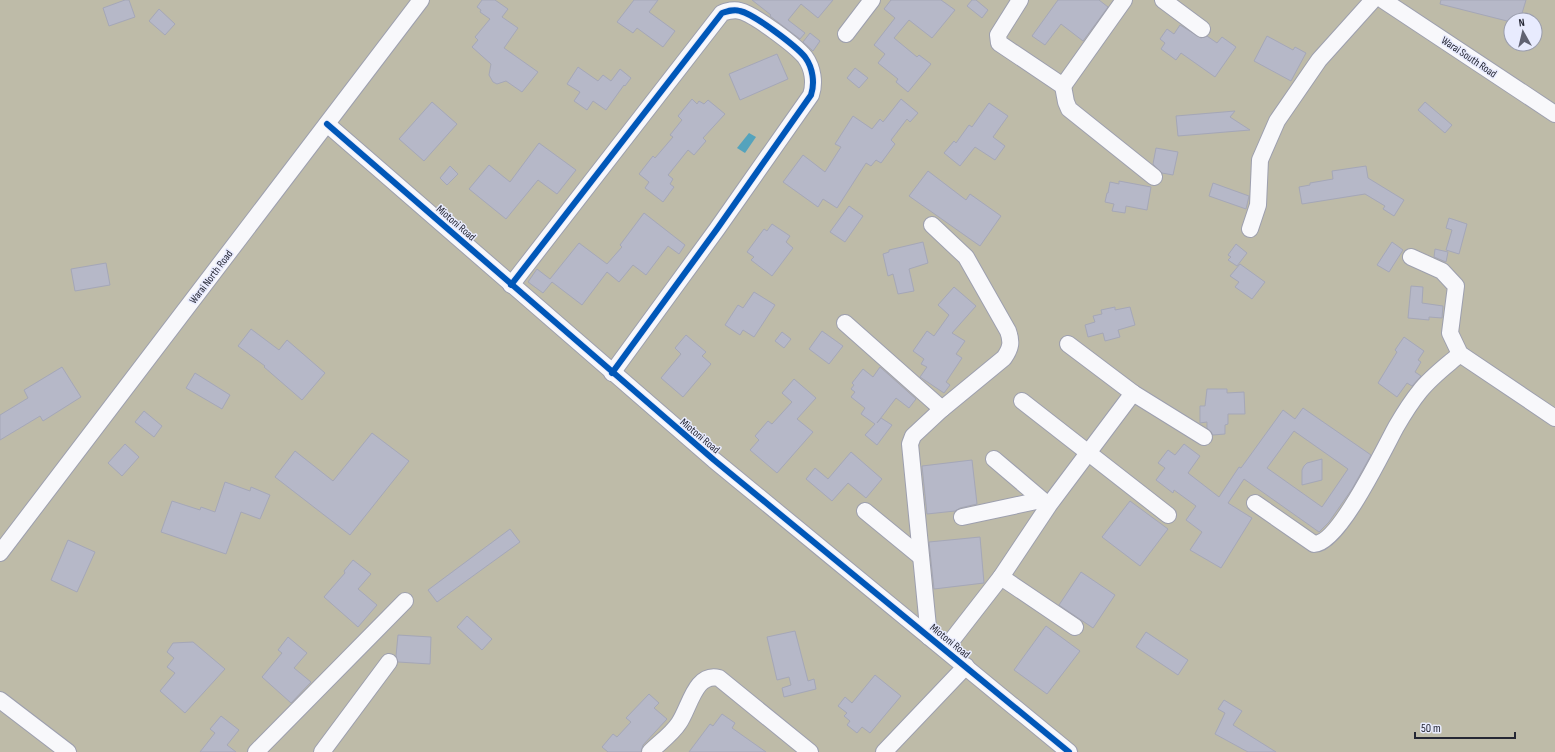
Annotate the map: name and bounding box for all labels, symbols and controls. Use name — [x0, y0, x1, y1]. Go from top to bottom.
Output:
north arrow — [1503, 12, 1543, 52]
text: N — [1518, 16, 1526, 29]
street label: Warai South Road — [1439, 34, 1500, 81]
street label: Miotoni Road — [434, 202, 479, 244]
street label: Warai North Road — [187, 247, 236, 306]
street label: Miotoni Road — [678, 416, 723, 457]
street label: Miotoni Road — [927, 621, 973, 661]
scale bar — [1415, 714, 1515, 740]
text: 50 m — [1421, 721, 1441, 736]

